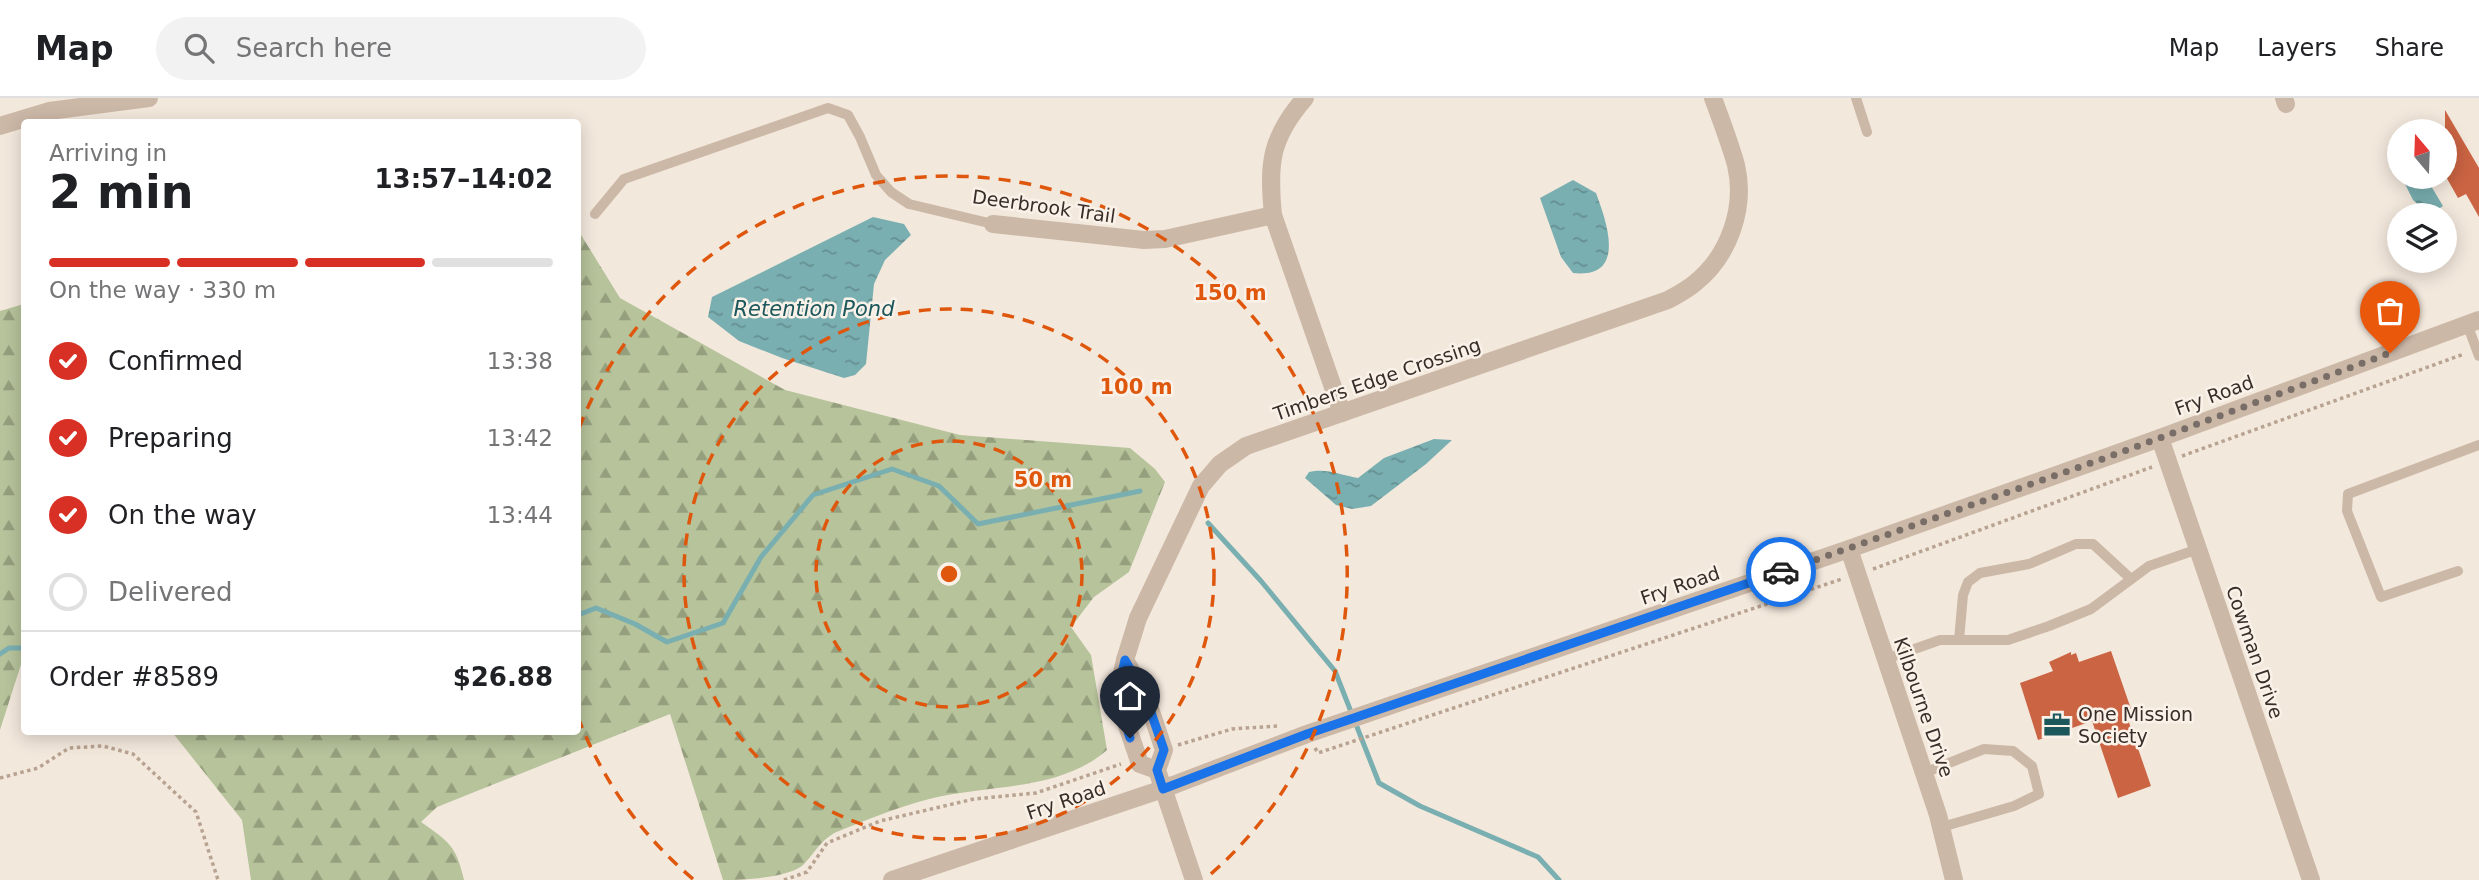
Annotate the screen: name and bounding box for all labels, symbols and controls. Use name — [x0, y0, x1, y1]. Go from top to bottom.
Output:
search box — [156, 17, 646, 80]
text: Map — [35, 29, 114, 68]
icon: search — [180, 29, 218, 67]
text: Search here — [236, 33, 392, 63]
text: Map — [2169, 34, 2219, 62]
text: Layers — [2257, 34, 2337, 62]
text: Share — [2375, 34, 2444, 62]
north arrow — [2387, 119, 2457, 189]
map controls — [2387, 119, 2457, 273]
text: Arriving in — [49, 140, 167, 166]
text: 13:57–14:02 — [374, 164, 553, 194]
text: 2 min — [49, 165, 193, 219]
street label: Deerbrook Trail — [971, 185, 1117, 227]
button: layers — [2387, 203, 2457, 273]
text: On the way · 330 m — [49, 277, 276, 303]
text: 150 m — [1193, 281, 1267, 305]
pin — [2360, 281, 2420, 353]
icon: bag — [2371, 292, 2409, 330]
water label: Retention Pond — [733, 297, 895, 321]
street label: Timbers Edge Crossing — [1270, 333, 1483, 425]
icon: check — [49, 342, 87, 380]
text: Confirmed — [108, 346, 243, 376]
text: 13:38 — [487, 348, 553, 374]
street label: Fry Road — [2172, 371, 2256, 419]
text: 100 m — [1099, 375, 1173, 399]
icon: check — [49, 419, 87, 457]
text: Preparing — [108, 423, 233, 453]
text: 13:42 — [487, 425, 553, 451]
text: 50 m — [1014, 468, 1072, 492]
icon: check — [49, 496, 87, 534]
text: On the way — [108, 500, 257, 530]
text: 13:44 — [487, 502, 553, 528]
courier — [1746, 537, 1816, 607]
icon: car — [1762, 553, 1800, 591]
street label: Fry Road — [1637, 561, 1723, 609]
centre of rings — [937, 562, 961, 586]
text: Delivered — [108, 577, 232, 607]
street label: Cowman Drive — [2222, 583, 2288, 721]
street label: Kilbourne Drive — [1890, 634, 1958, 780]
text: Order #8589 — [49, 662, 219, 692]
text: $26.88 — [453, 662, 553, 692]
pin — [1100, 666, 1160, 738]
icon: home — [1111, 677, 1149, 715]
place label: One Mission Society — [2078, 703, 2193, 747]
office icon: One Mission Society — [2042, 710, 2072, 740]
street label: Fry Road — [1023, 776, 1109, 824]

